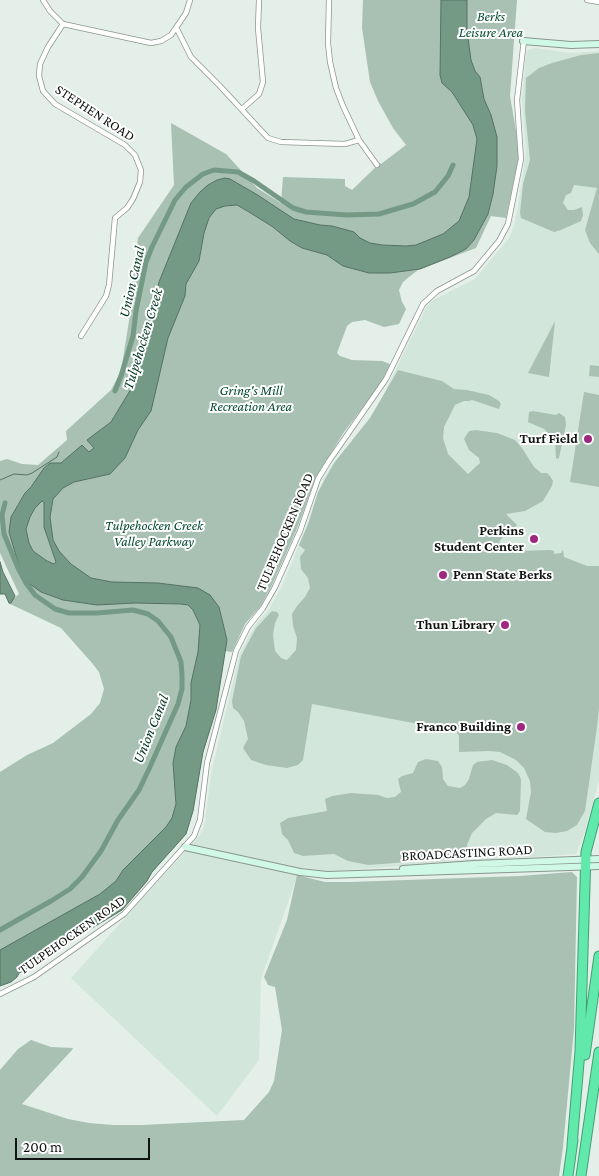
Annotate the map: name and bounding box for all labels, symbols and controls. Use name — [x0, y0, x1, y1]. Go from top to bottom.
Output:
park label: Berks Leisure Area — [459, 9, 523, 41]
street label: STEPHEN ROAD — [52, 81, 138, 145]
water label: Union Canal — [115, 245, 149, 319]
water label: Tulpehocken Creek — [119, 286, 167, 392]
park label: Gring's Mill Recreation Area — [210, 383, 292, 416]
place label: Turf Field — [519, 431, 578, 447]
marker: Turf Field — [582, 433, 594, 445]
street label: TULPEHOCKEN ROAD — [252, 470, 318, 594]
park label: Tulpehocken Creek Valley Parkway — [105, 518, 203, 550]
place label: Perkins Student Center — [434, 523, 524, 556]
marker: Perkins Student Center — [528, 533, 540, 545]
place label: Penn State Berks — [453, 567, 552, 583]
marker: Penn State Berks — [437, 569, 449, 581]
place label: Thun Library — [416, 617, 495, 633]
marker: Thun Library — [499, 619, 511, 631]
water label: Union Canal — [129, 692, 173, 766]
place label: Franco Building — [416, 719, 511, 735]
marker: Franco Building — [515, 721, 527, 733]
street label: BROADCASTING ROAD — [401, 841, 533, 865]
street label: TULPEHOCKEN ROAD — [15, 892, 129, 978]
scale bar — [18, 1128, 152, 1160]
text: 200 m — [23, 1139, 62, 1155]

